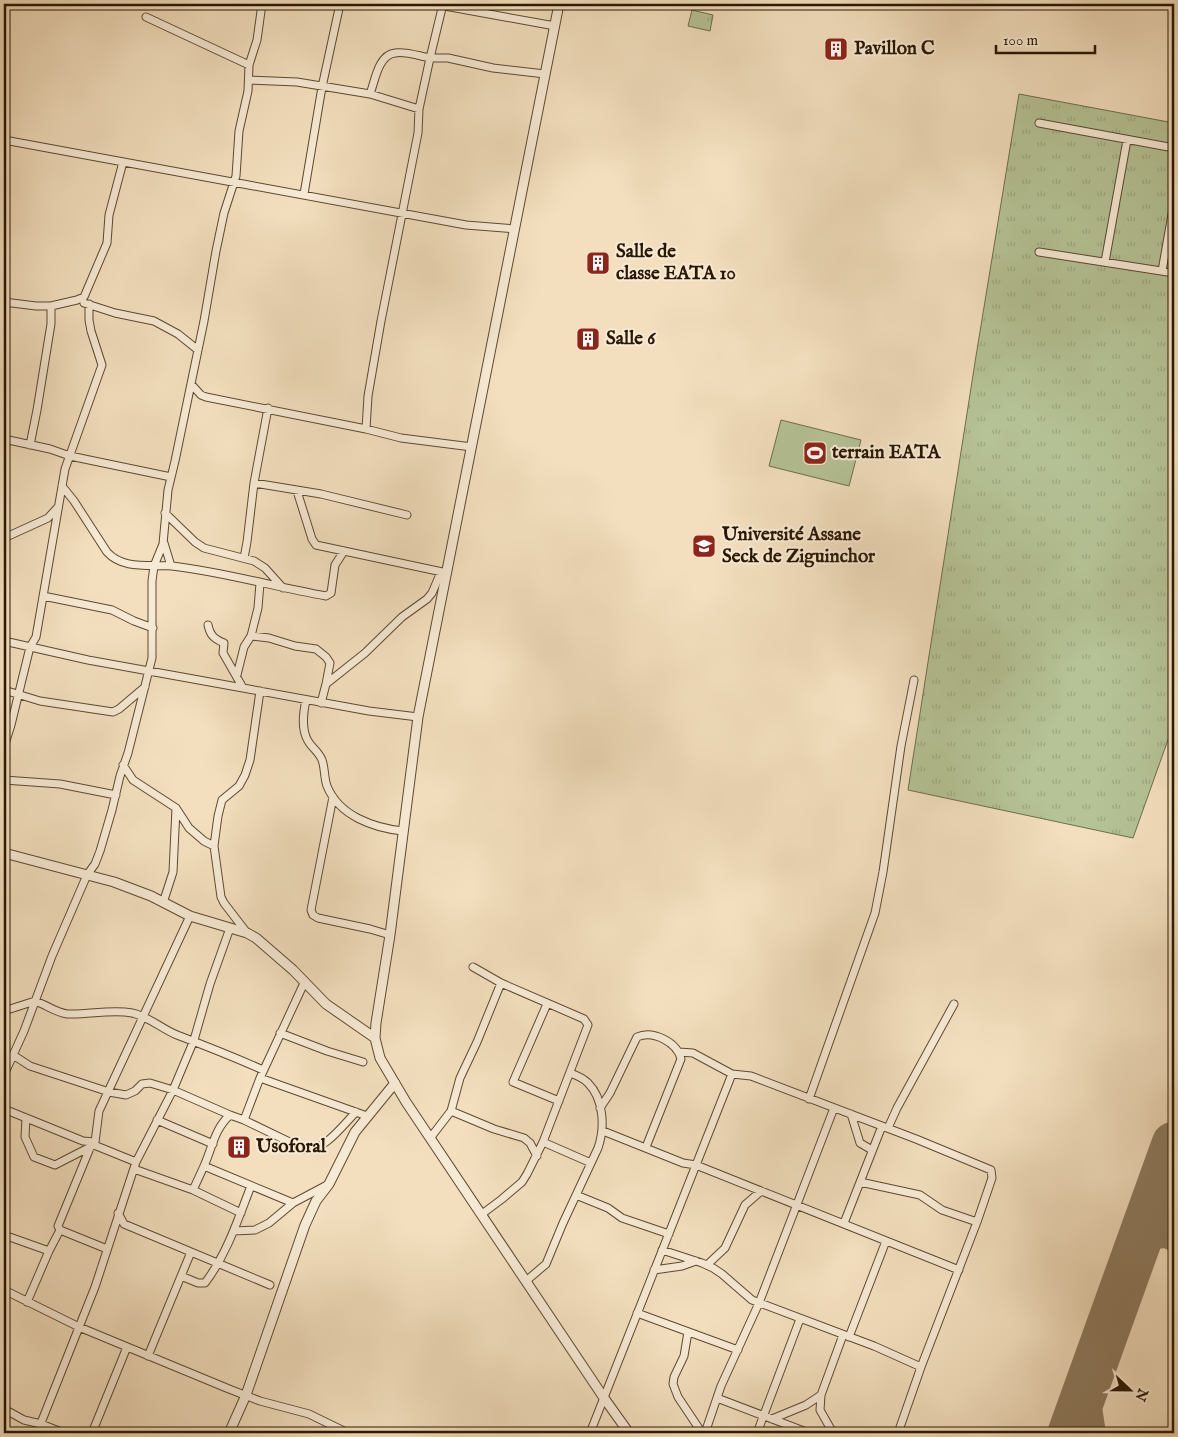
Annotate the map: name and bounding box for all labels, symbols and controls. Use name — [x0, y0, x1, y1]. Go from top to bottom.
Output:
scale bar — [996, 22, 1094, 54]
text: 100 m — [1003, 31, 1039, 50]
building icon: Pavillon C — [823, 36, 849, 62]
place label: Pavillon C — [854, 37, 935, 61]
place label: Salle de classe EATA 10 — [616, 240, 736, 286]
building icon: Salle de classe EATA 10 — [585, 250, 611, 276]
building icon: Salle 6 — [575, 326, 601, 352]
place label: Salle 6 — [606, 327, 656, 351]
sports icon: terrain EATA — [802, 440, 828, 466]
place label: terrain EATA — [831, 441, 942, 465]
place label: Université Assane Seck de Ziguinchor — [721, 523, 876, 569]
school or university icon: Université Assane Seck de Ziguinchor — [691, 533, 717, 559]
building icon: Usoforal — [226, 1134, 252, 1160]
place label: Usoforal — [255, 1135, 327, 1159]
north arrow — [1106, 1364, 1156, 1414]
text: N — [1131, 1385, 1152, 1403]

